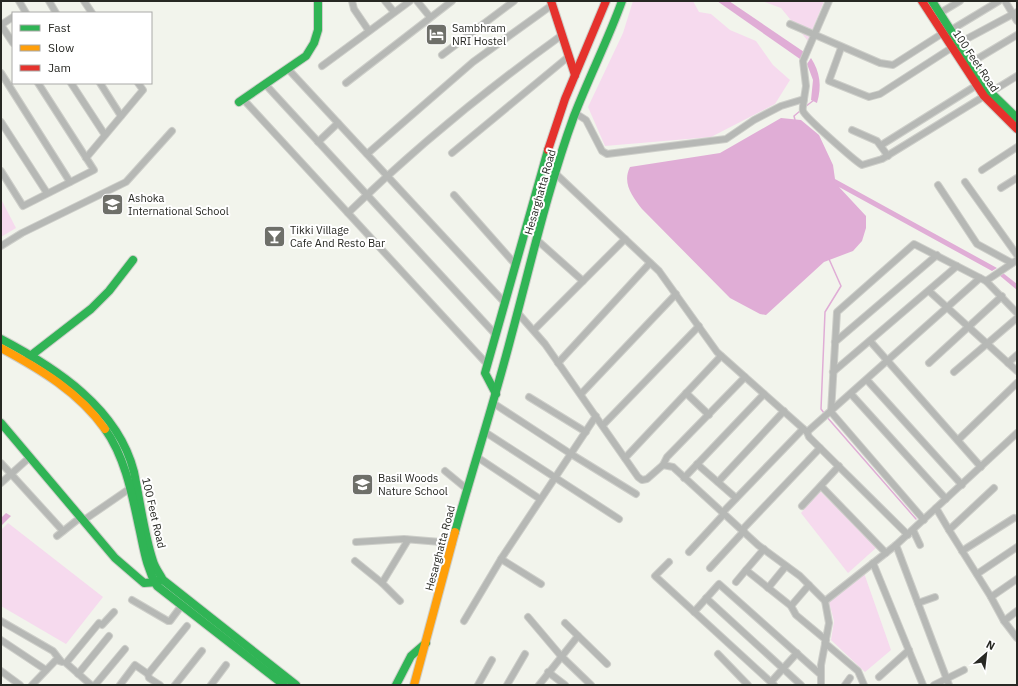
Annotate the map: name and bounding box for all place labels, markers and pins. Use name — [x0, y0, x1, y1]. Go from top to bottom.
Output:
hotel icon: Sambhram NRI Hostel — [424, 21, 450, 47]
place label: Sambhram NRI Hostel — [452, 21, 506, 48]
school or university icon: Ashoka International School — [99, 191, 125, 217]
place label: Ashoka International School — [128, 191, 229, 218]
bar icon: Tikki Village Cafe And Resto Bar — [261, 223, 287, 249]
place label: Tikki Village Cafe And Resto Bar — [290, 223, 385, 250]
school or university icon: Basil Woods Nature School — [350, 471, 376, 497]
place label: Basil Woods Nature School — [378, 471, 448, 498]

